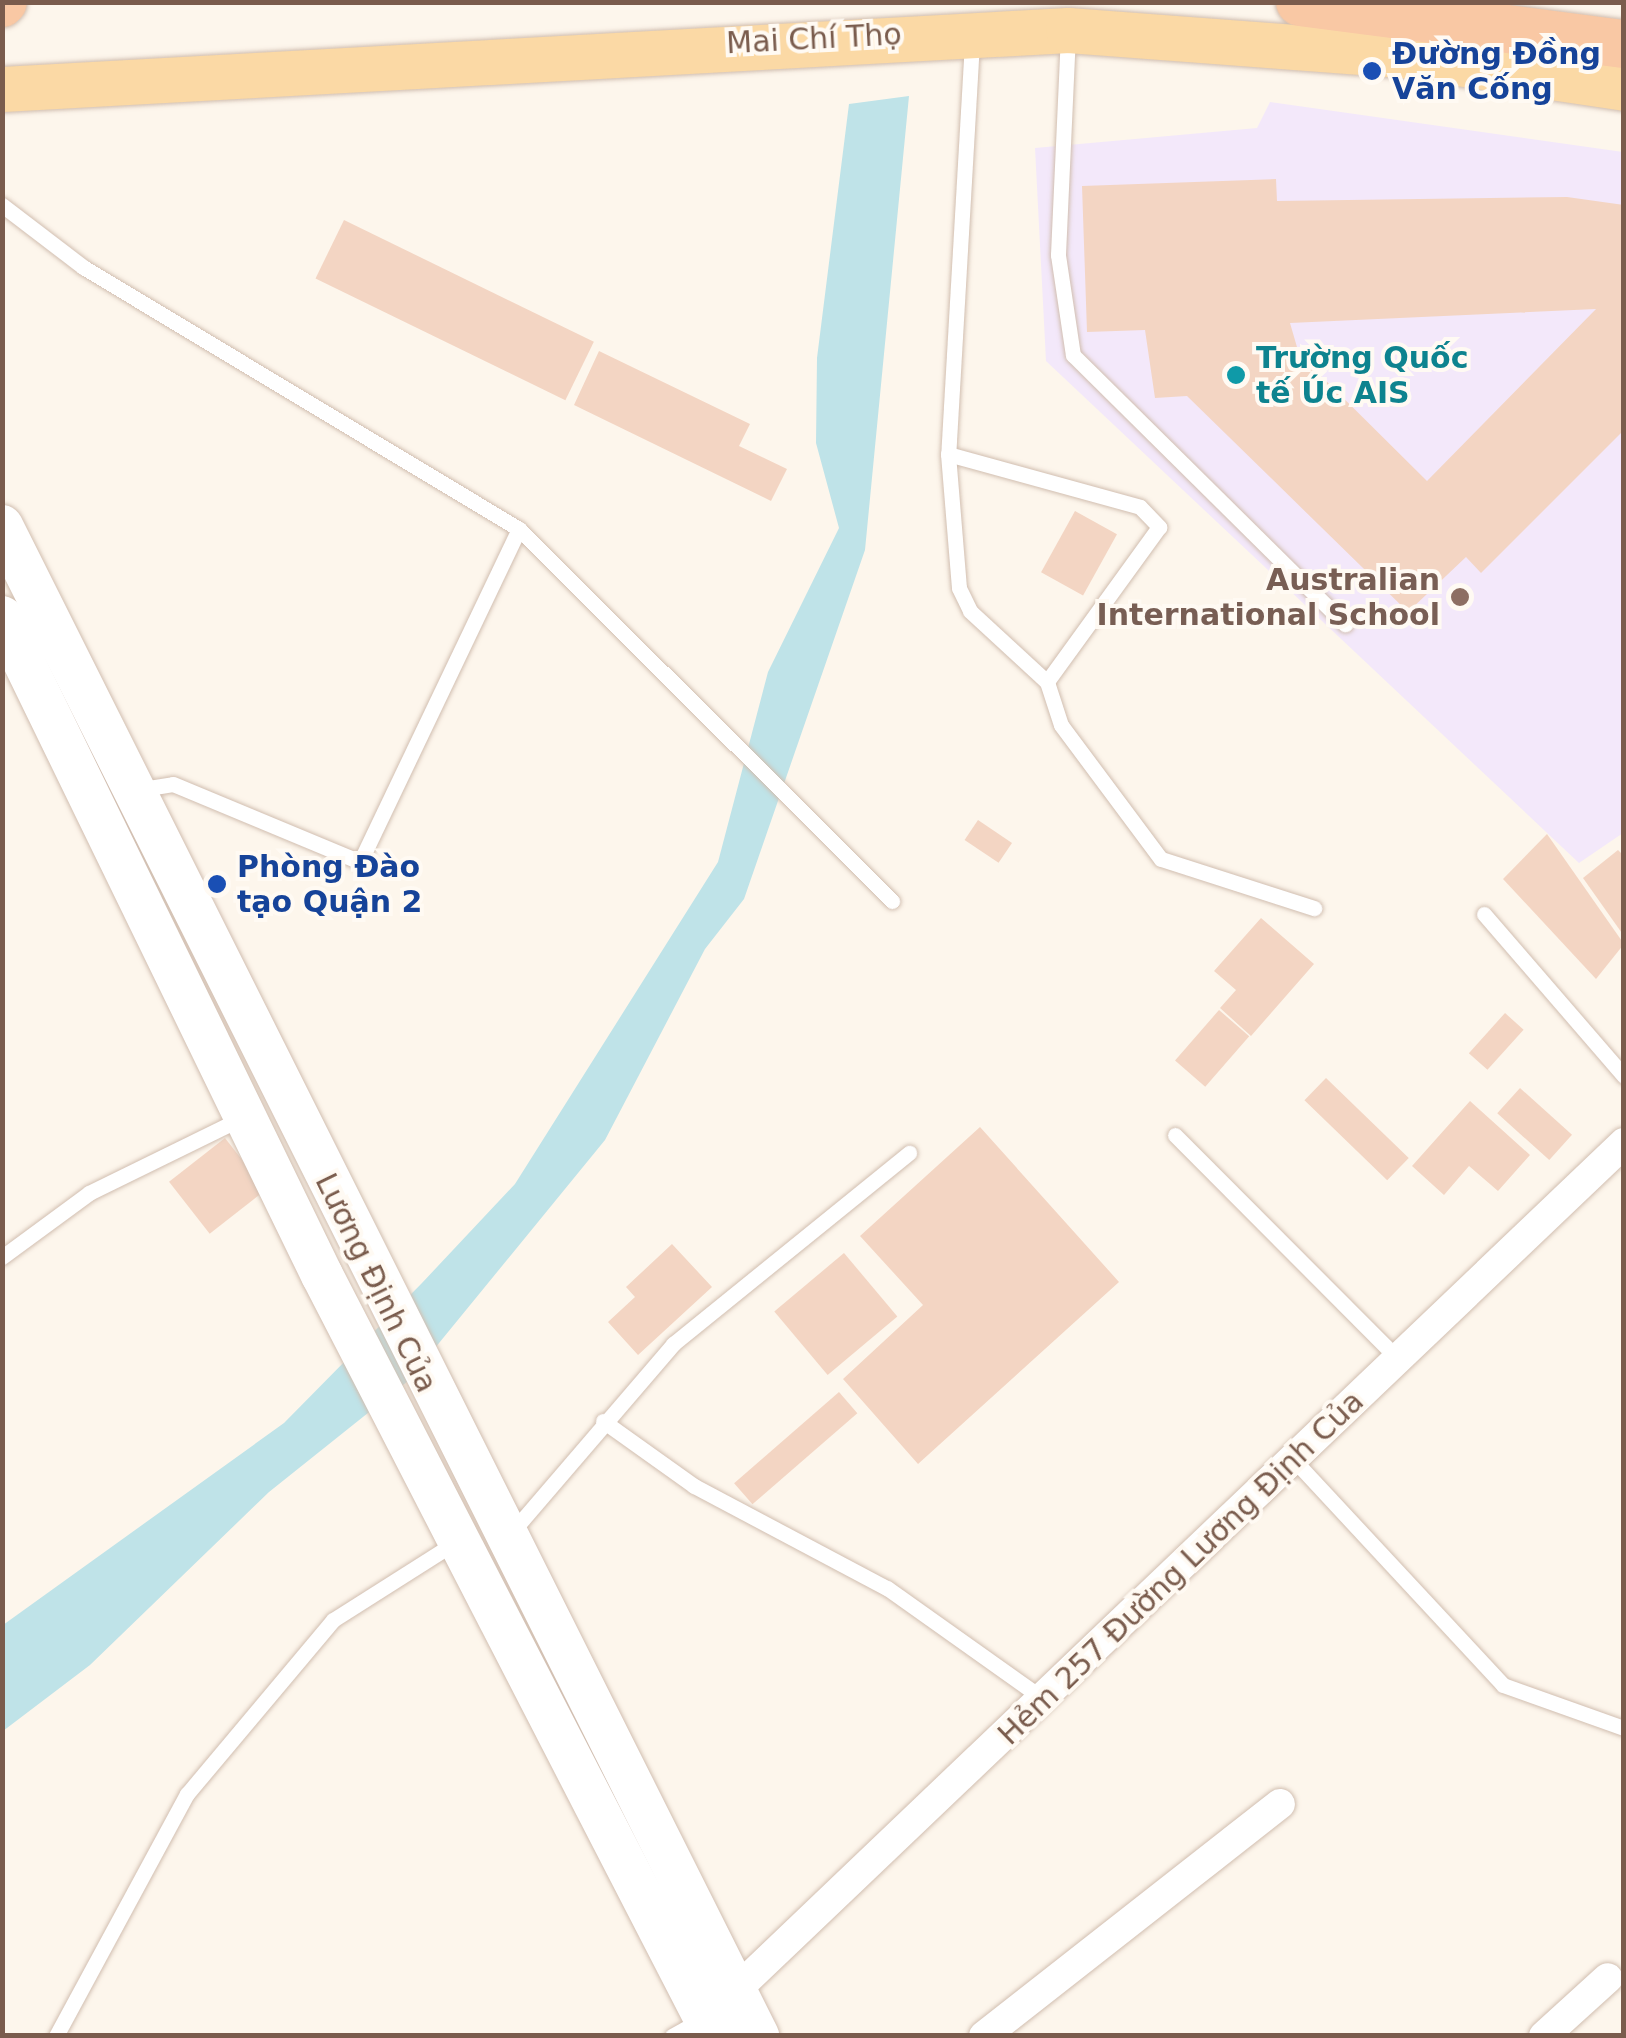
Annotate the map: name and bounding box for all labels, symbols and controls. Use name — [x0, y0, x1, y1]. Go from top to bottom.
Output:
street label: Mai Chí Thọ — [725, 16, 903, 62]
place label: Đường Đồng Văn Cống — [1392, 36, 1601, 106]
marker: Đường Đồng Văn Cống — [1361, 60, 1383, 82]
place label: Trường Quốc tế Úc AIS — [1256, 340, 1468, 410]
marker: Trường Quốc tế Úc AIS — [1225, 364, 1247, 386]
place label: Australian International School — [1097, 562, 1440, 632]
marker: Australian International School — [1449, 586, 1471, 608]
place label: Phòng Đào tạo Quận 2 — [237, 849, 422, 920]
marker: Phòng Đào tạo Quận 2 — [206, 873, 228, 895]
street label: Lương Định Của — [307, 1168, 445, 1398]
street label: Hẻm 257 Đường Lương Định Của — [991, 1383, 1371, 1753]

